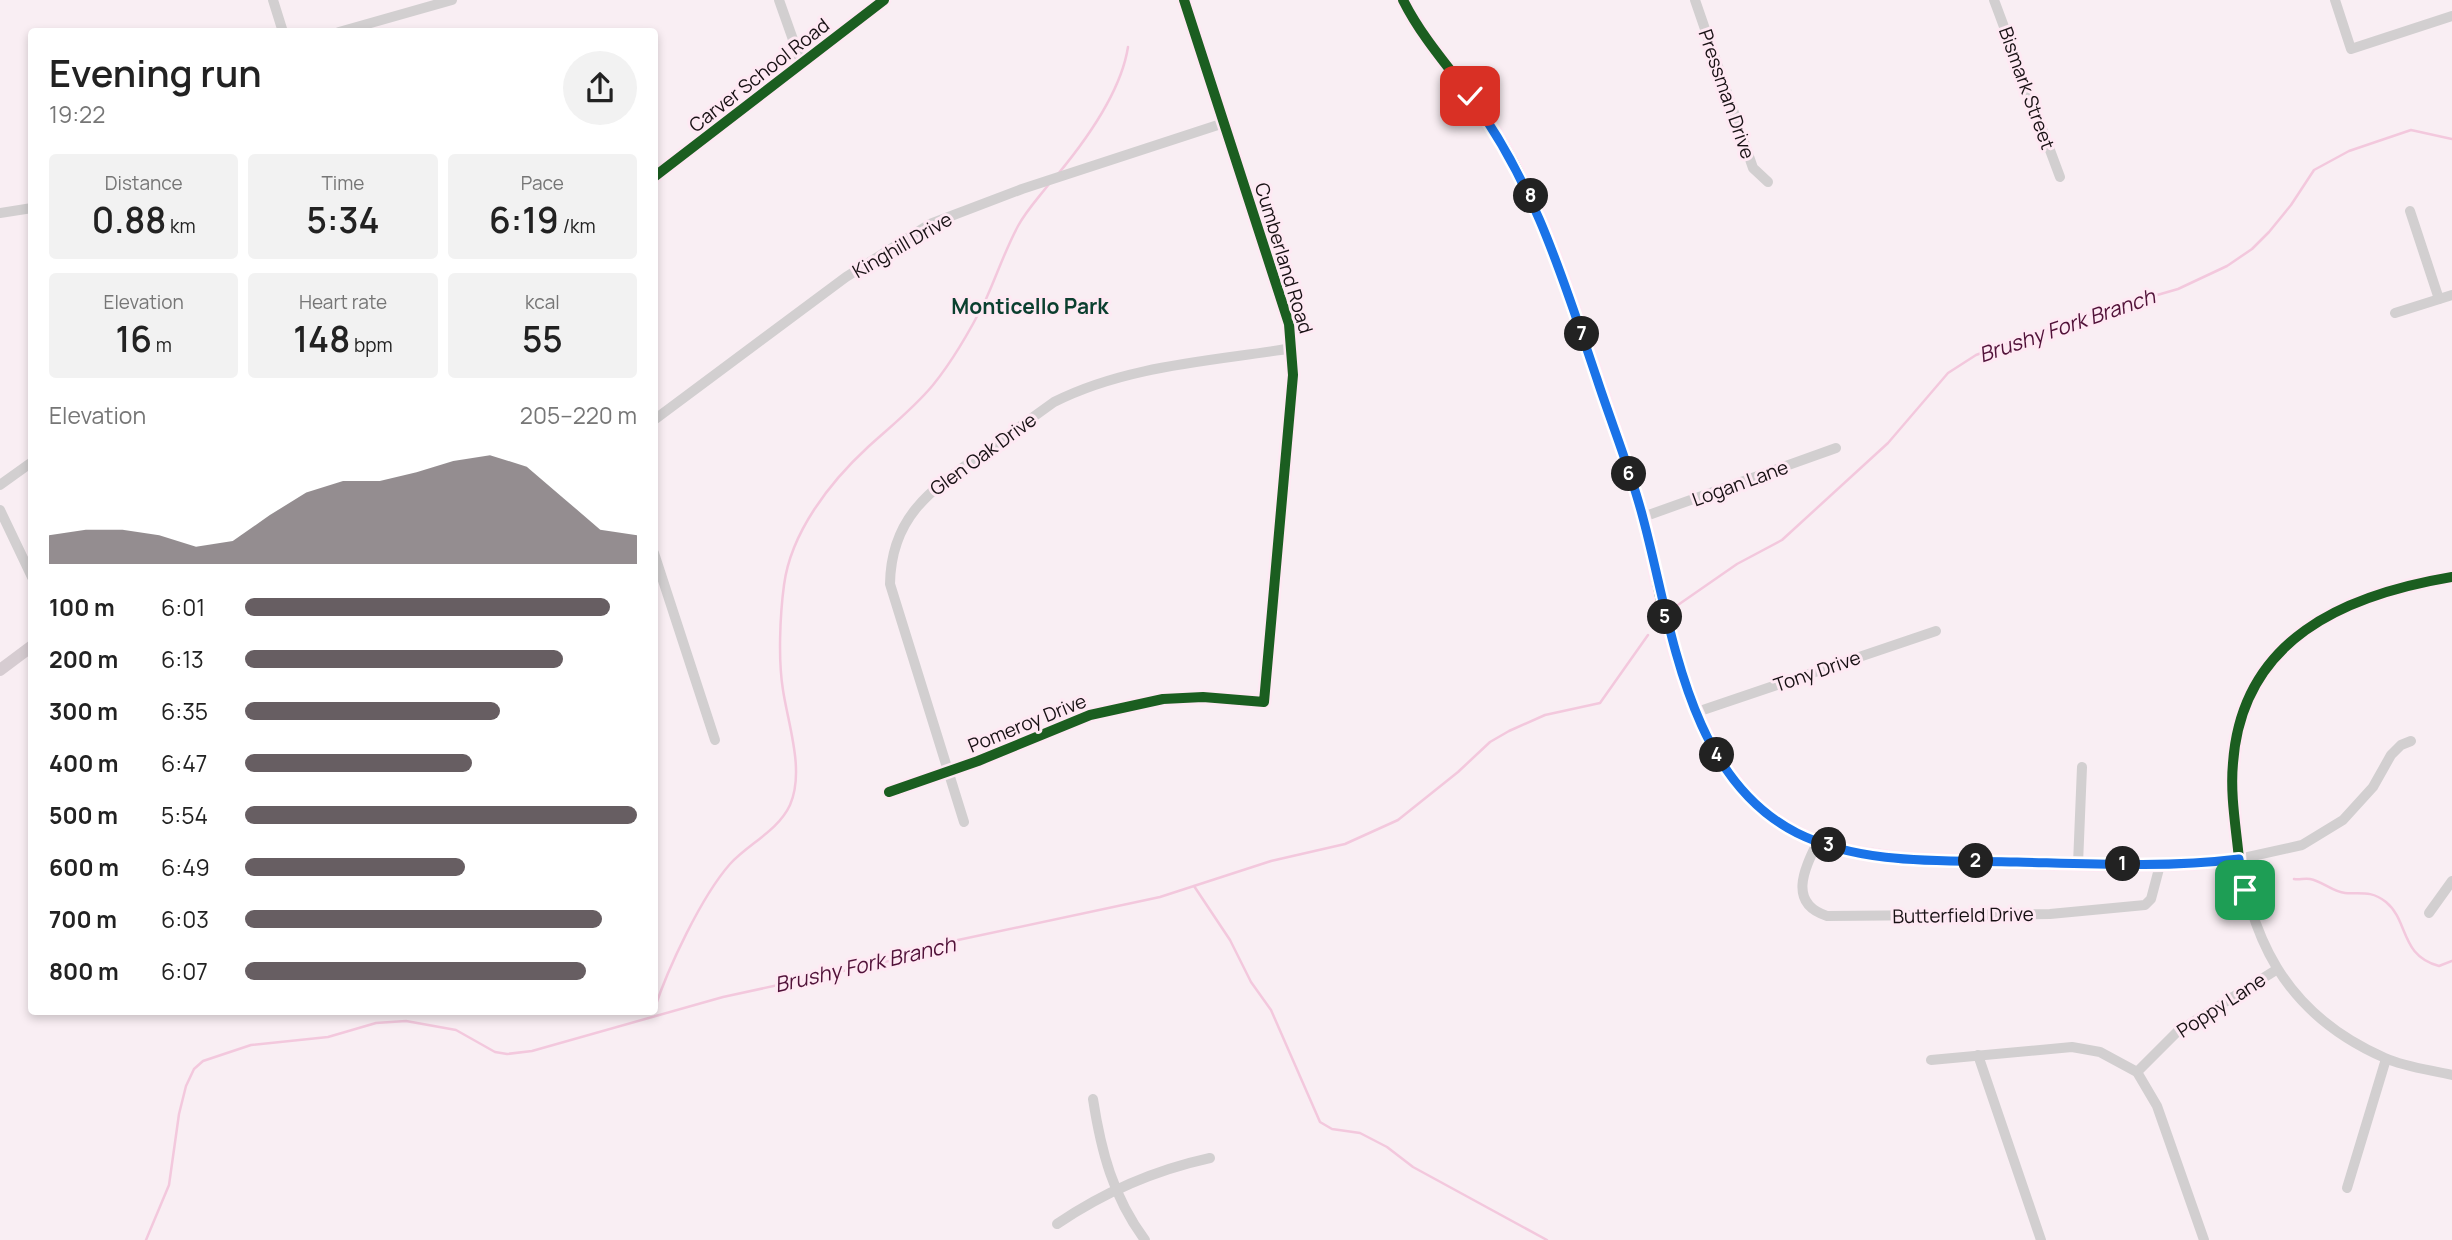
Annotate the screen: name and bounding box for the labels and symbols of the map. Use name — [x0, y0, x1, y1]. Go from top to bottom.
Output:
street label: Carver School Road — [684, 12, 834, 138]
street label: Bismark Street — [1993, 23, 2061, 153]
street label: Pressman Drive — [1693, 26, 1761, 162]
pin — [1440, 66, 1500, 126]
pin: 8 — [1514, 178, 1548, 214]
street label: Cumberland Road — [1249, 179, 1319, 337]
street label: Kinghill Drive — [847, 206, 957, 284]
water label: Brushy Fork Branch — [1975, 281, 2160, 368]
district label: Monticello Park — [951, 292, 1109, 320]
pin: 7 — [1564, 316, 1600, 352]
street label: Glen Oak Drive — [925, 407, 1041, 501]
street label: Logan Lane — [1688, 454, 1792, 512]
pin: 6 — [1612, 456, 1646, 491]
pin: 5 — [1648, 600, 1682, 634]
street label: Tony Drive — [1770, 644, 1864, 698]
street label: Pomeroy Drive — [964, 687, 1090, 759]
pin: 4 — [1700, 738, 1734, 772]
pin: 3 — [1812, 828, 1846, 862]
pin: 2 — [1958, 844, 1994, 878]
pin: 1 — [2106, 846, 2140, 882]
pin — [2215, 860, 2275, 920]
street label: Butterfield Drive — [1892, 901, 2034, 929]
water label: Brushy Fork Branch — [772, 929, 959, 998]
street label: Poppy Lane — [2171, 967, 2271, 1043]

